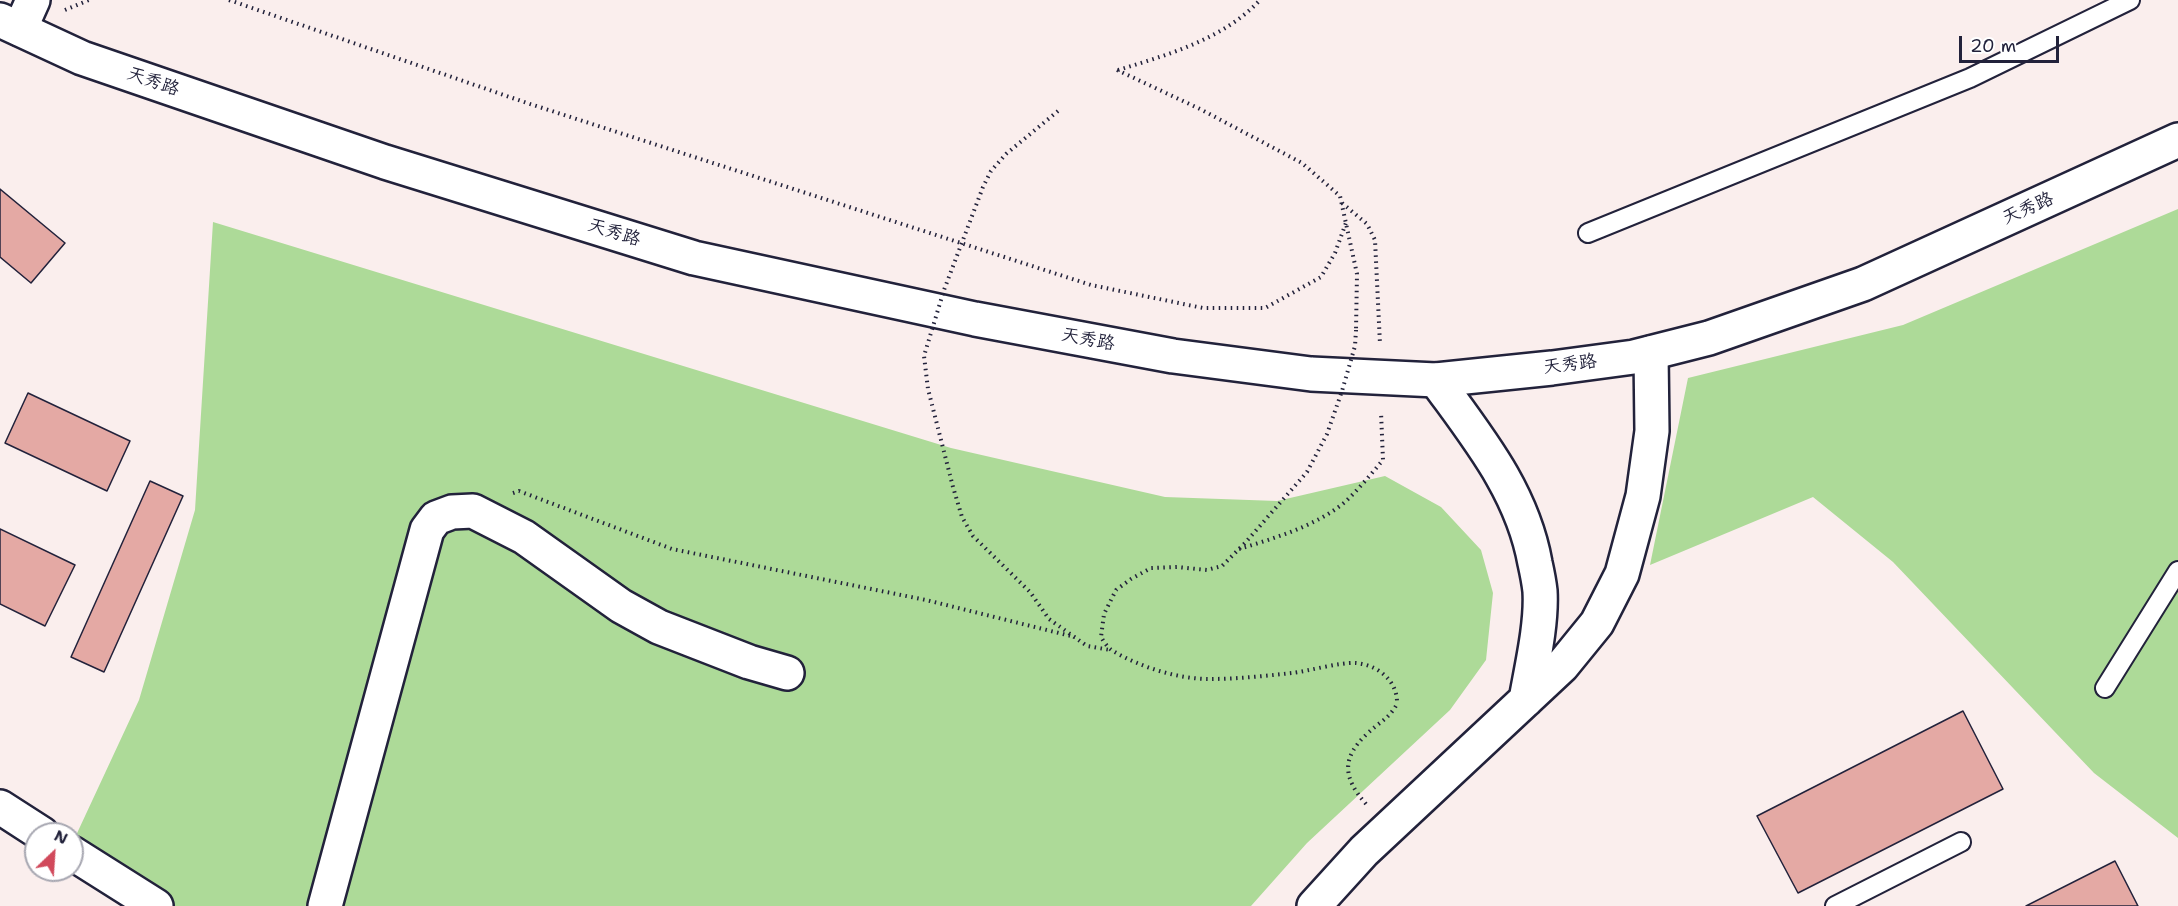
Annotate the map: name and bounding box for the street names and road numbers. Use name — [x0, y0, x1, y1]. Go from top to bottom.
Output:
street label: 天秀路 — [124, 63, 182, 101]
street label: 天秀路 — [1999, 188, 2057, 230]
street label: 天秀路 — [585, 215, 643, 251]
street label: 天秀路 — [1059, 324, 1117, 356]
street label: 天秀路 — [1542, 351, 1598, 379]

